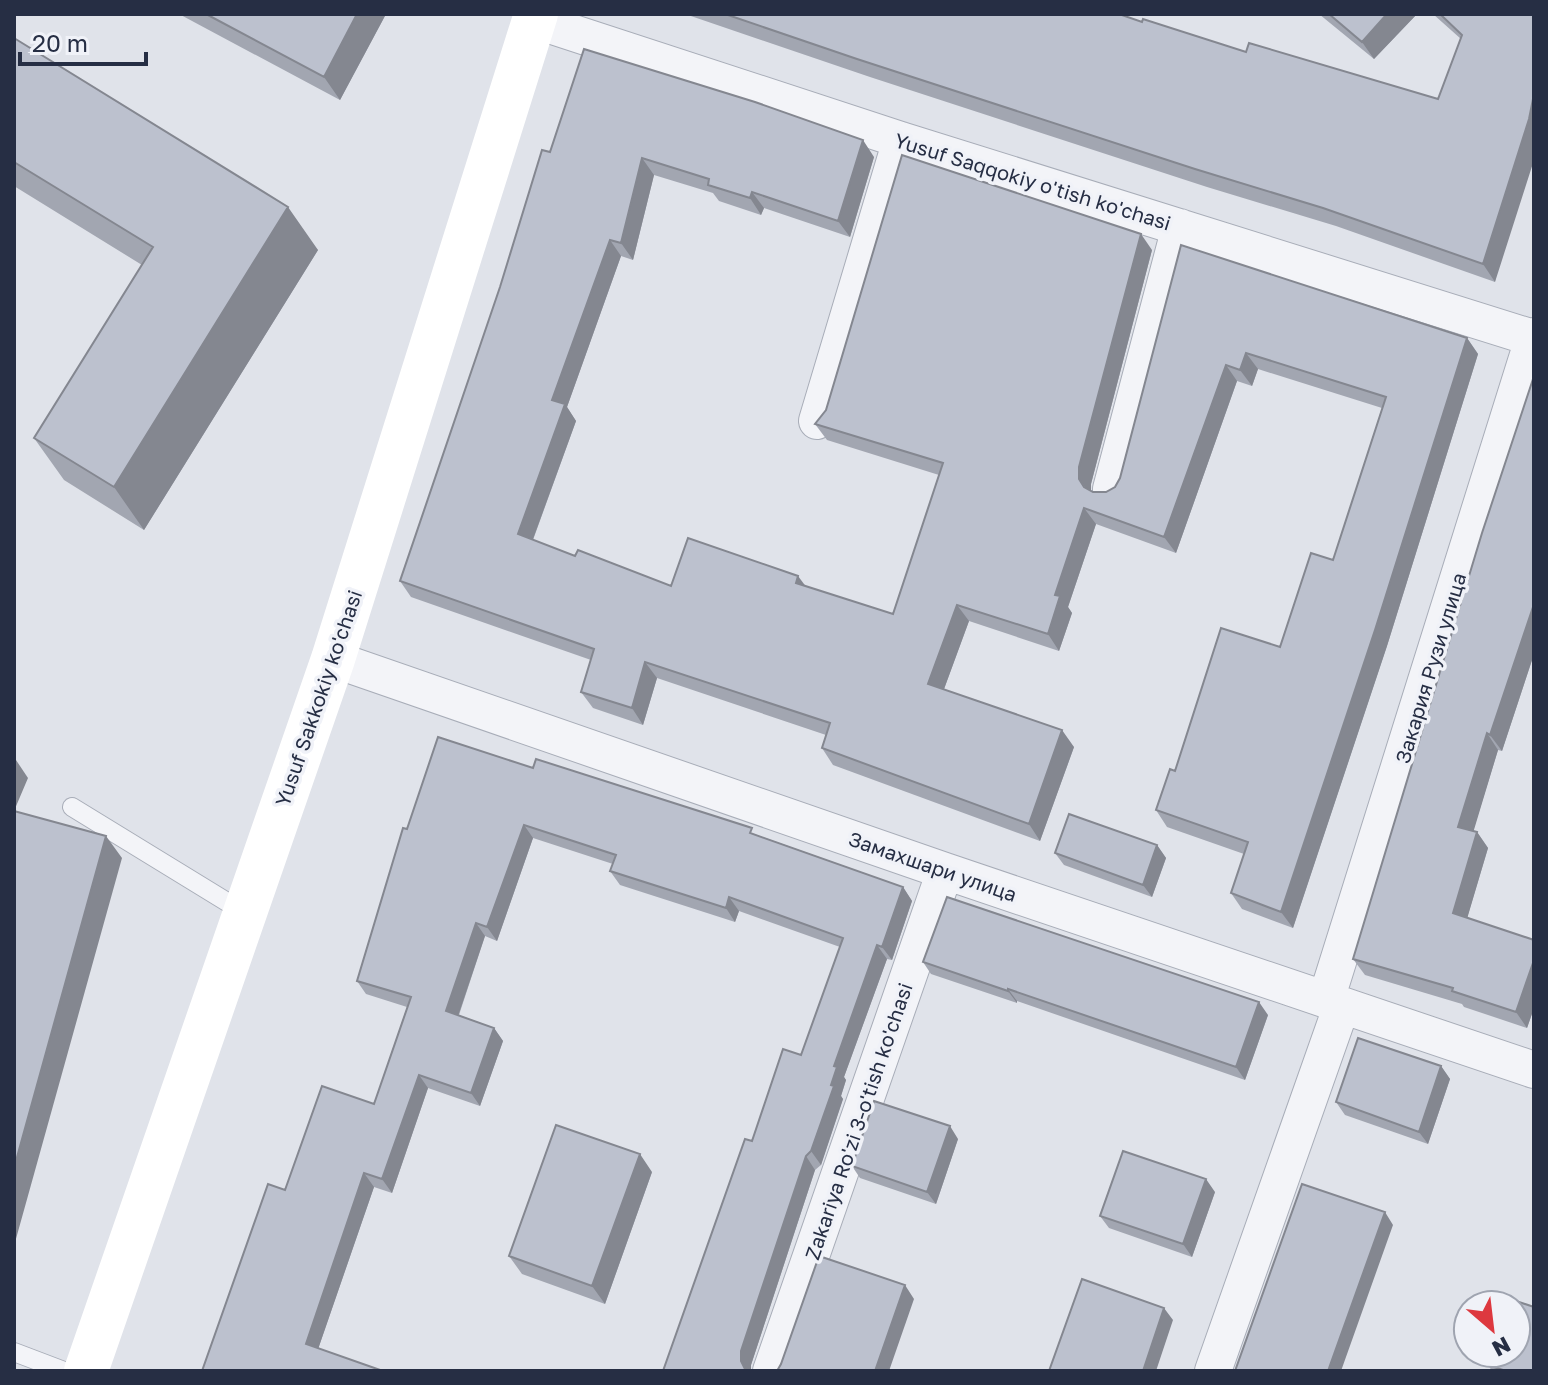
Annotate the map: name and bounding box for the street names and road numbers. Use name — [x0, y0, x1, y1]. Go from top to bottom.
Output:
street label: Yusuf Saqqokiy o'tish ko'chasi — [892, 127, 1174, 235]
street label: Закария Рузи улица — [1390, 570, 1470, 766]
street label: Yusuf Sakkokiy ko'chasi — [270, 587, 366, 809]
street label: Замахшари улица — [846, 826, 1020, 906]
street label: Zakariya Ro'zi 3-o'tish ko'chasi — [799, 979, 917, 1263]

